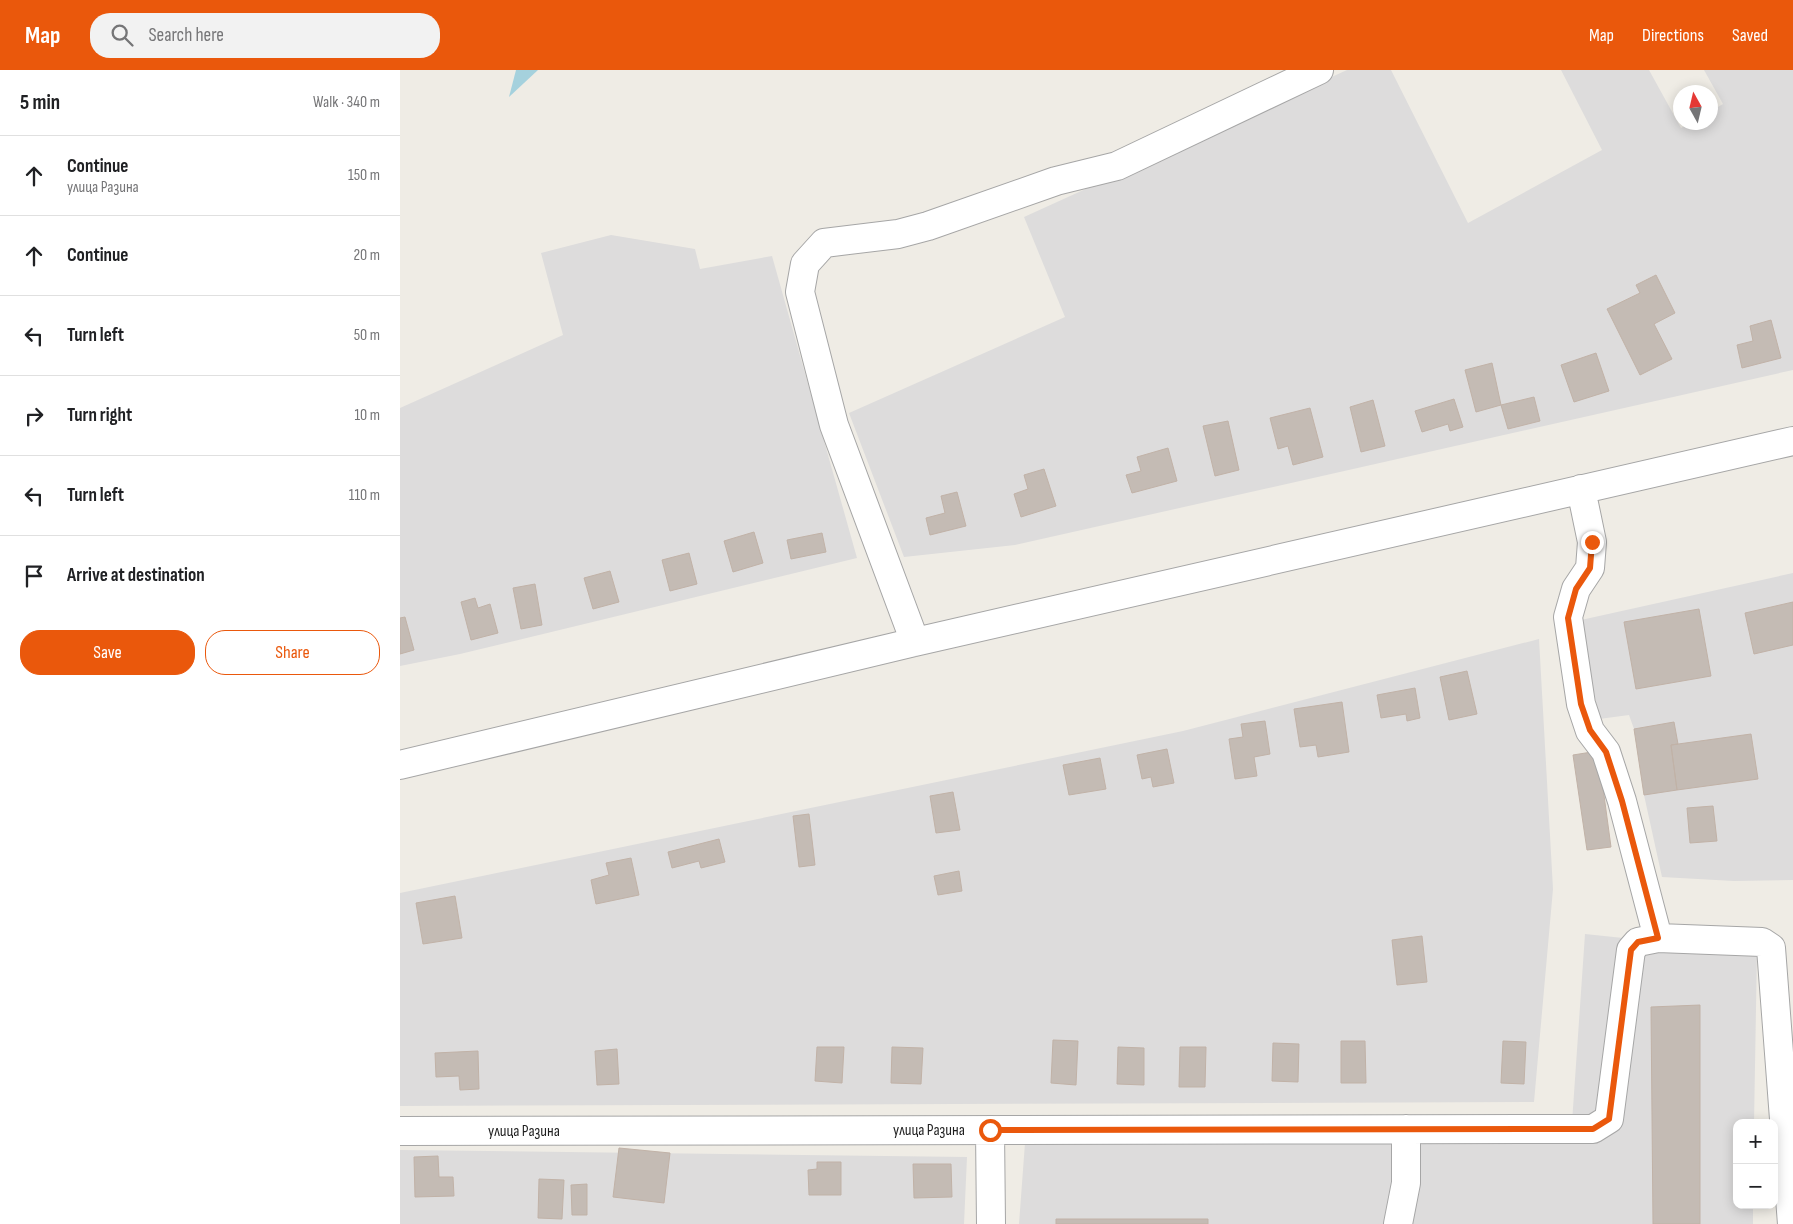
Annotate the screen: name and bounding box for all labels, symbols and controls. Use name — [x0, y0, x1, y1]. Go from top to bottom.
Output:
search box — [90, 13, 440, 58]
text: Map — [25, 21, 60, 50]
icon: search — [108, 21, 136, 49]
text: Search here — [148, 24, 224, 47]
text: Map — [1589, 25, 1614, 46]
text: Directions — [1642, 25, 1704, 46]
text: Saved — [1732, 25, 1768, 46]
north arrow — [1673, 85, 1718, 130]
text: 5 min — [20, 90, 60, 115]
text: Walk · 340 m — [313, 93, 380, 112]
text: Continue — [67, 155, 128, 178]
icon: ahead — [20, 162, 48, 190]
text: 150 m — [348, 166, 380, 185]
text: улица Разина — [67, 178, 139, 197]
icon: ahead — [20, 242, 48, 270]
text: Continue — [67, 244, 128, 267]
text: 20 m — [353, 246, 380, 265]
icon: left — [20, 322, 48, 350]
text: Turn left — [67, 324, 124, 347]
text: 50 m — [354, 326, 380, 345]
icon: right — [20, 402, 48, 430]
text: Turn right — [67, 404, 132, 427]
text: 10 m — [354, 406, 380, 425]
icon: left — [20, 482, 48, 510]
text: Turn left — [67, 484, 124, 507]
text: 110 m — [349, 486, 380, 505]
route end — [1581, 531, 1604, 554]
icon: arrive — [20, 562, 48, 590]
text: Arrive at destination — [67, 564, 205, 587]
button: Save — [20, 630, 195, 675]
button: Share — [205, 630, 380, 675]
route start — [979, 1119, 1002, 1142]
map controls — [1733, 1119, 1778, 1209]
button: + — [1733, 1119, 1778, 1164]
street label: улица Разина — [893, 1121, 965, 1140]
street label: улица Разина — [488, 1122, 560, 1141]
button: − — [1733, 1164, 1778, 1209]

